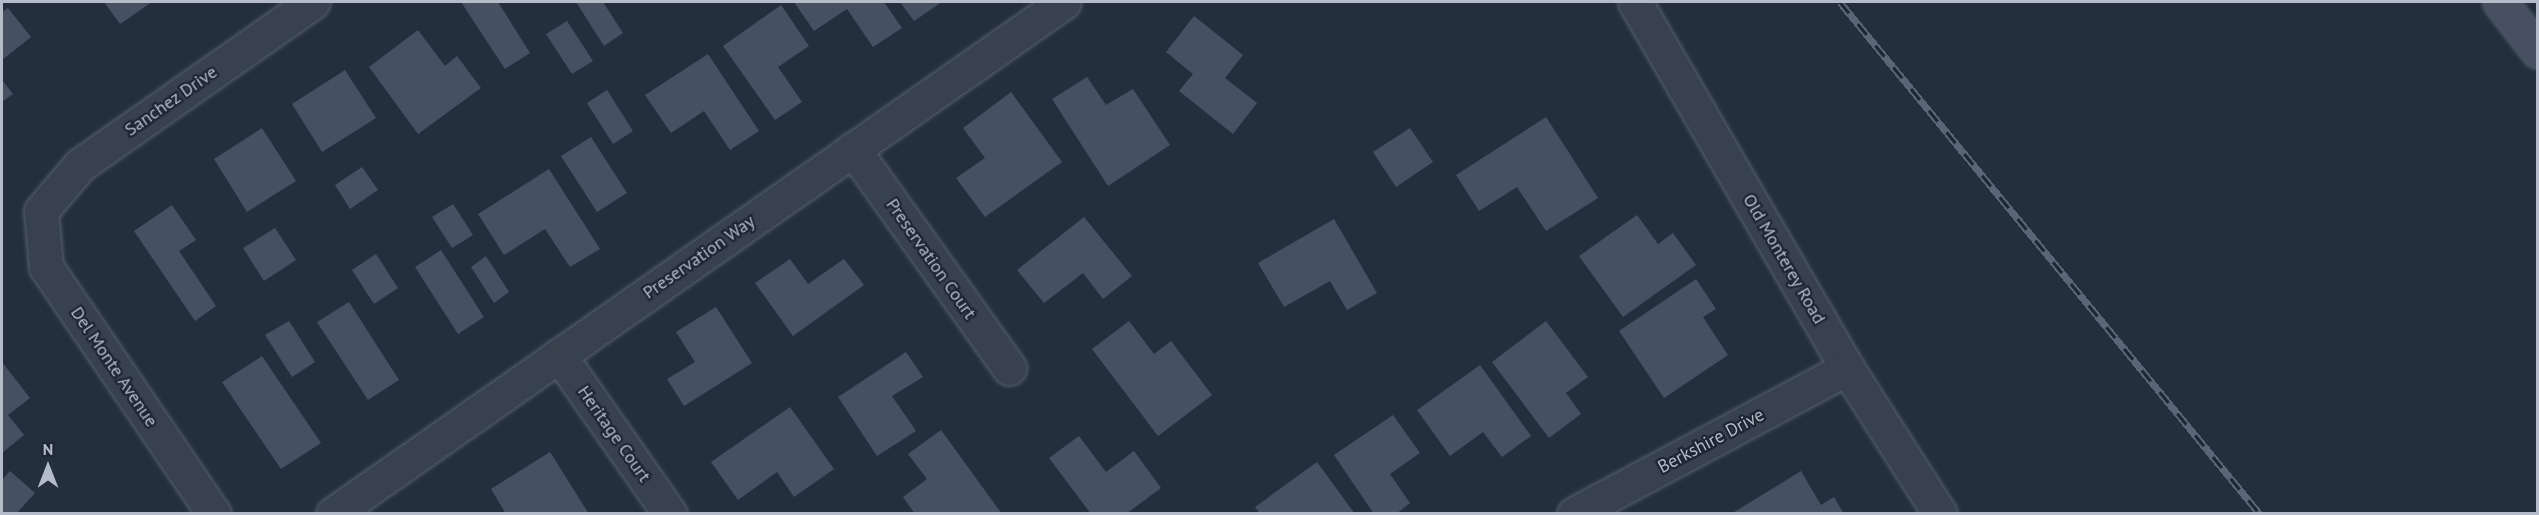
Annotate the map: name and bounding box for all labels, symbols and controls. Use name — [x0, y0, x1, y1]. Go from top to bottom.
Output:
street label: Sanchez Drive — [120, 61, 222, 141]
street label: Old Monterey Road — [1738, 190, 1830, 328]
street label: Preservation Court — [881, 195, 981, 323]
street label: Preservation Way — [639, 210, 759, 304]
street label: Del Monte Avenue — [66, 303, 162, 431]
street label: Heritage Court — [573, 382, 655, 486]
street label: Berkshire Drive — [1654, 404, 1768, 478]
north arrow — [18, 437, 78, 497]
text: N — [43, 439, 53, 459]

